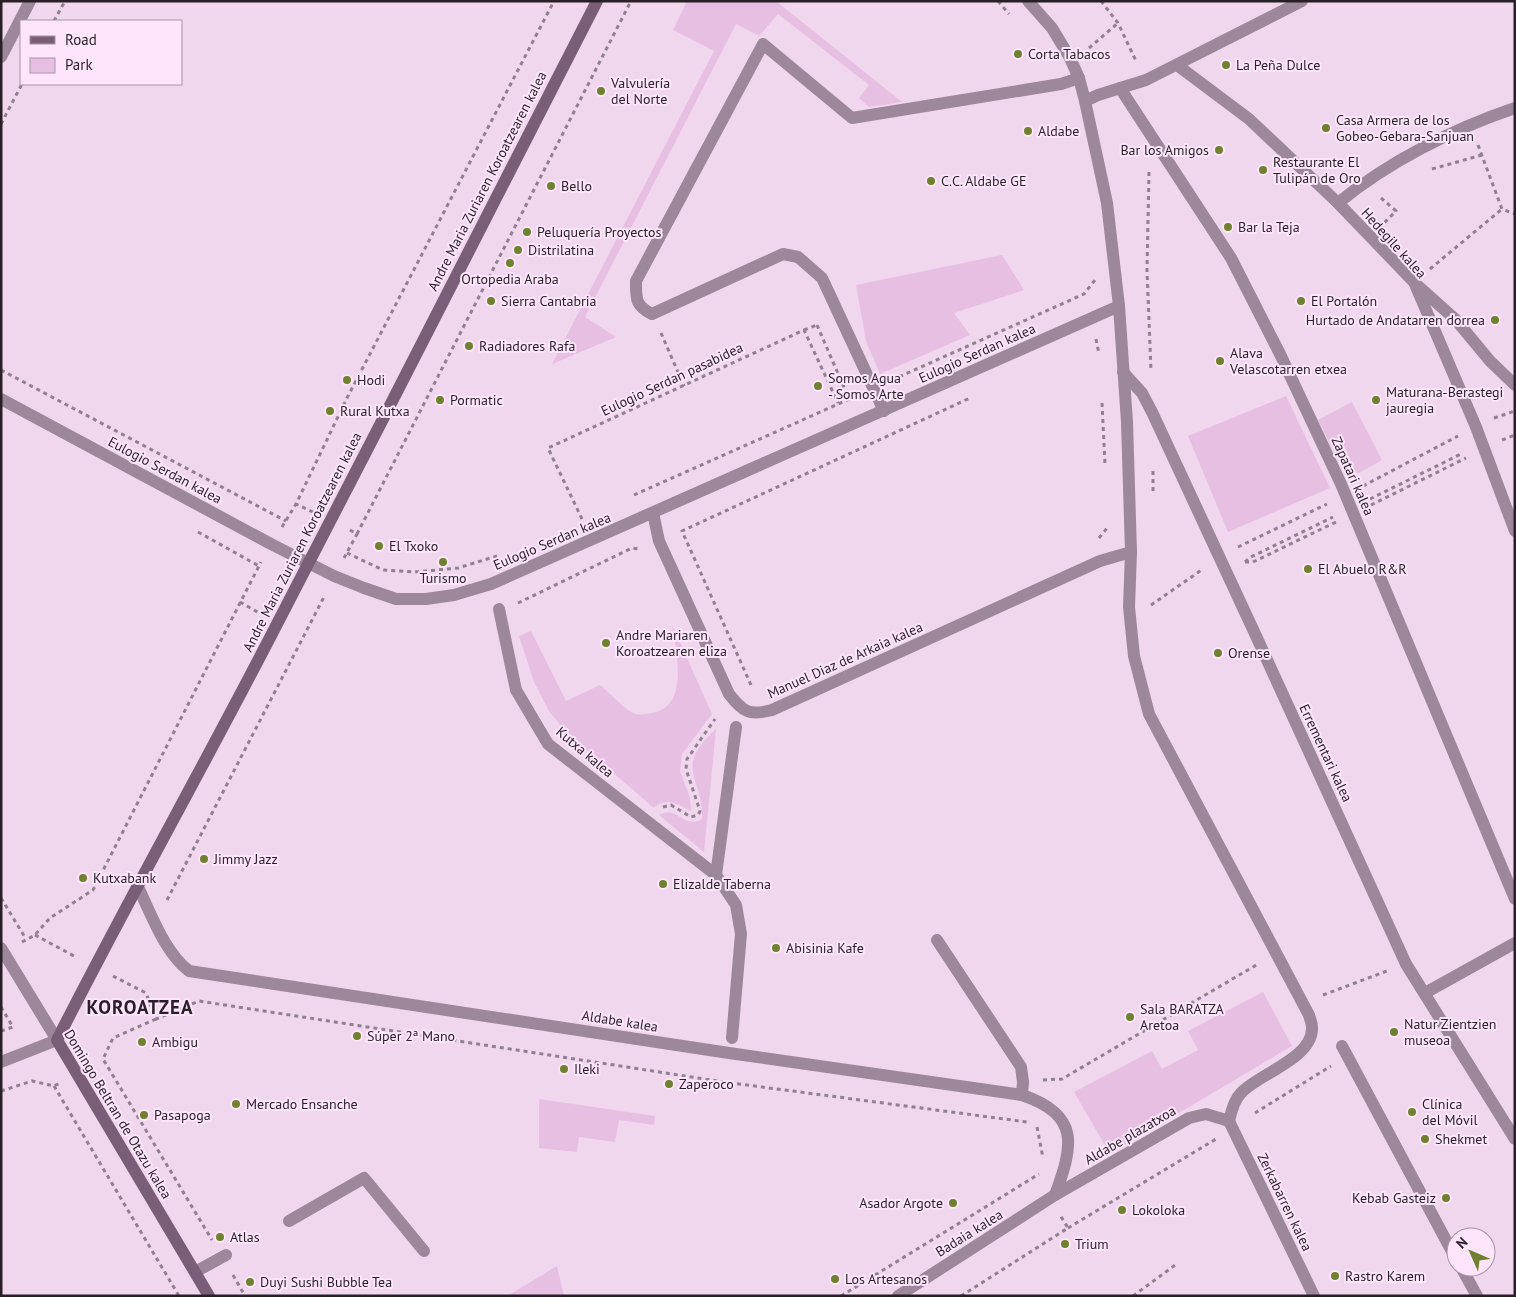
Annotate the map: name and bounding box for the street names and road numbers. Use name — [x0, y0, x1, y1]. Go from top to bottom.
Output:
street label: Andre Maria Zuriaren Koroatzearen kalea — [424, 68, 550, 294]
street label: Hedegile kalea — [1358, 204, 1431, 282]
street label: Eulogio Serdan kalea — [916, 319, 1038, 387]
street label: Eulogio Serdan pasabidea — [598, 338, 746, 420]
street label: Andre Maria Zuriaren Koroatzearen kalea — [239, 429, 365, 655]
street label: Eulogio Serdan kalea — [105, 432, 225, 508]
street label: Zapatari kalea — [1328, 434, 1378, 518]
street label: Eulogio Serdan kalea — [490, 508, 614, 574]
street label: Manuel Diaz de Arkaia kalea — [764, 618, 926, 702]
street label: Errementari kalea — [1295, 701, 1357, 805]
street label: Kutxa kalea — [552, 723, 618, 781]
street label: Aldabe kalea — [581, 1006, 659, 1036]
street label: Domingo Beltran de Otazu kalea — [60, 1026, 176, 1202]
street label: Aldabe plazatxoa — [1081, 1101, 1179, 1169]
street label: Zerkabarren kalea — [1254, 1150, 1317, 1254]
street label: Badaia kalea — [932, 1205, 1006, 1261]

